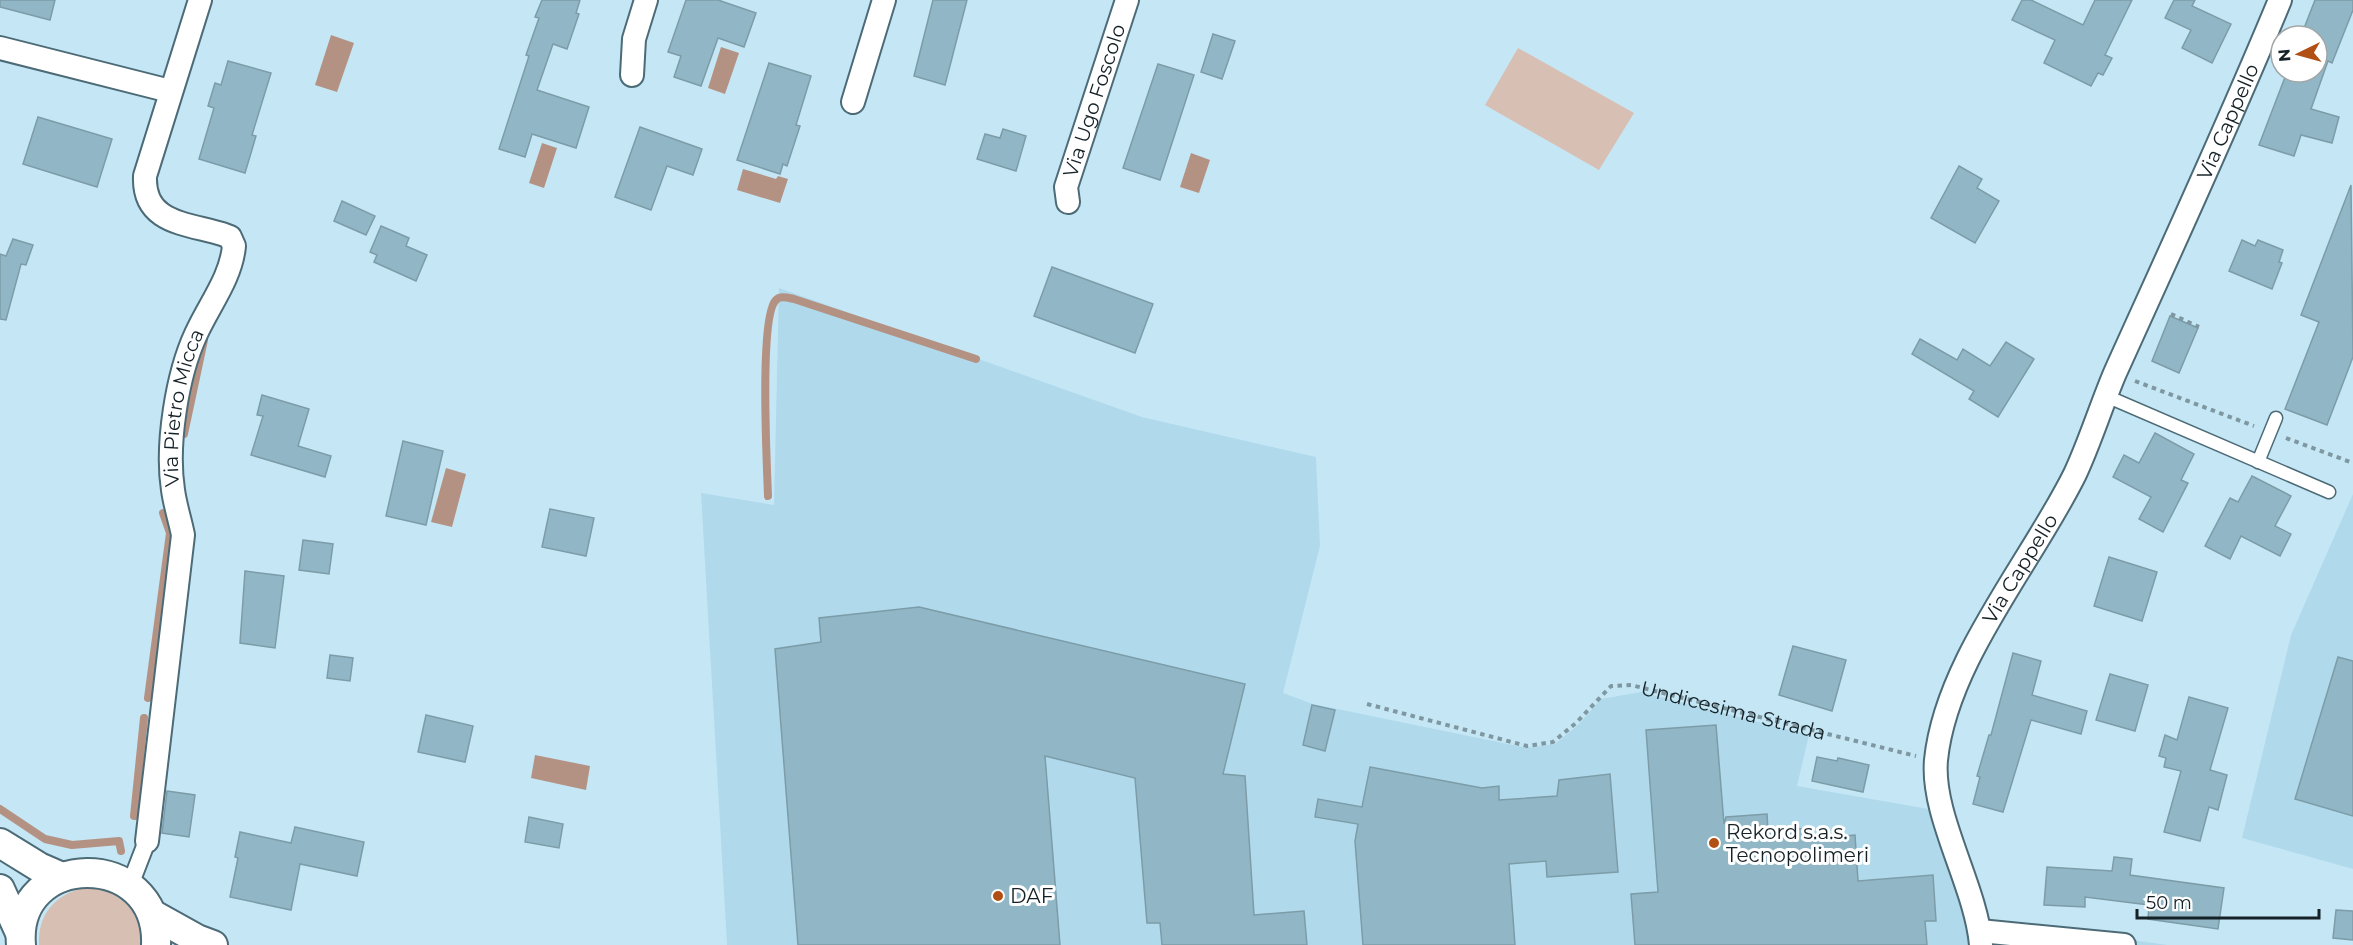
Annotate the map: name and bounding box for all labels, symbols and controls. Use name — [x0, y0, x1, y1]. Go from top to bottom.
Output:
street label: Via Ugo Foscolo — [1058, 21, 1130, 180]
north arrow — [2269, 24, 2329, 84]
text: N — [2275, 48, 2295, 63]
street label: Via Cappello — [2192, 60, 2264, 183]
street label: Via Pietro Micca — [159, 325, 209, 488]
street label: Via Cappello — [1977, 509, 2063, 628]
street label: Undicesima Strada — [1638, 676, 1828, 745]
place label: Rekord s.a.s. Tecnopolimeri — [1726, 820, 1869, 867]
marker: Rekord s.a.s. Tecnopolimeri — [1707, 836, 1721, 850]
scale bar — [2137, 882, 2318, 920]
place label: DAF — [1010, 884, 1053, 908]
marker: DAF — [991, 889, 1005, 903]
text: 50 m — [2146, 892, 2192, 914]

